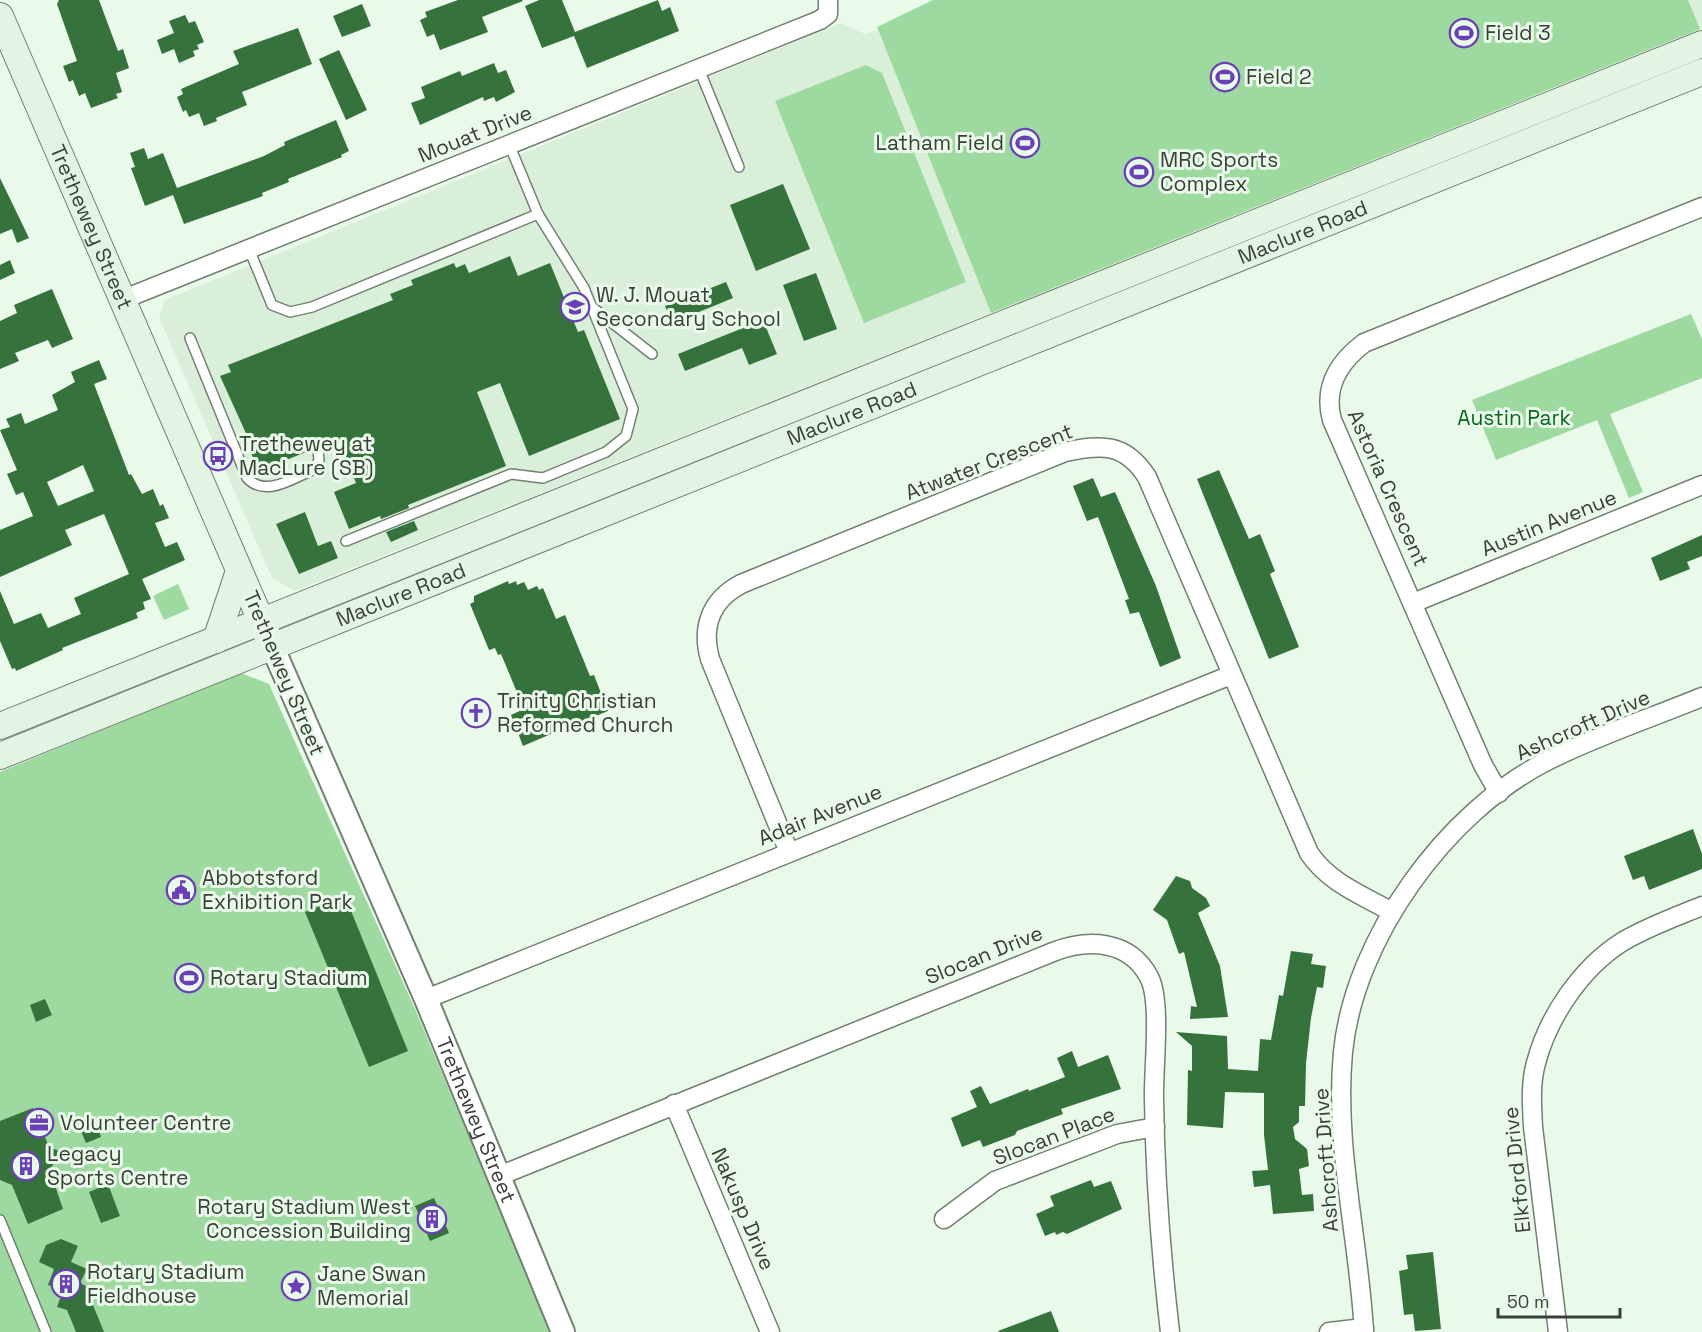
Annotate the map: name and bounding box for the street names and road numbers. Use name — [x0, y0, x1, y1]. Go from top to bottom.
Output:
street label: Mouat Drive — [414, 98, 536, 169]
street label: Trethewey Street — [44, 141, 139, 313]
street label: Maclure Road — [1234, 194, 1371, 270]
street label: Maclure Road — [783, 375, 920, 451]
street label: Astoria Crescent — [1342, 405, 1435, 570]
street label: Atwater Crescent — [901, 417, 1076, 506]
street label: Austin Avenue — [1477, 483, 1621, 562]
street label: Maclure Road — [332, 556, 469, 633]
street label: Trethewey Street — [238, 586, 331, 759]
street label: Ashcroft Drive — [1511, 683, 1654, 766]
street label: Adair Avenue — [754, 777, 886, 852]
street label: Slocan Drive — [921, 919, 1046, 990]
street label: Trethewey Street — [430, 1033, 522, 1207]
street label: Ashcroft Drive — [1307, 1087, 1344, 1233]
street label: Slocan Place — [989, 1100, 1119, 1171]
street label: Elkford Drive — [1496, 1106, 1537, 1235]
street label: Nakusp Drive — [706, 1143, 781, 1274]

